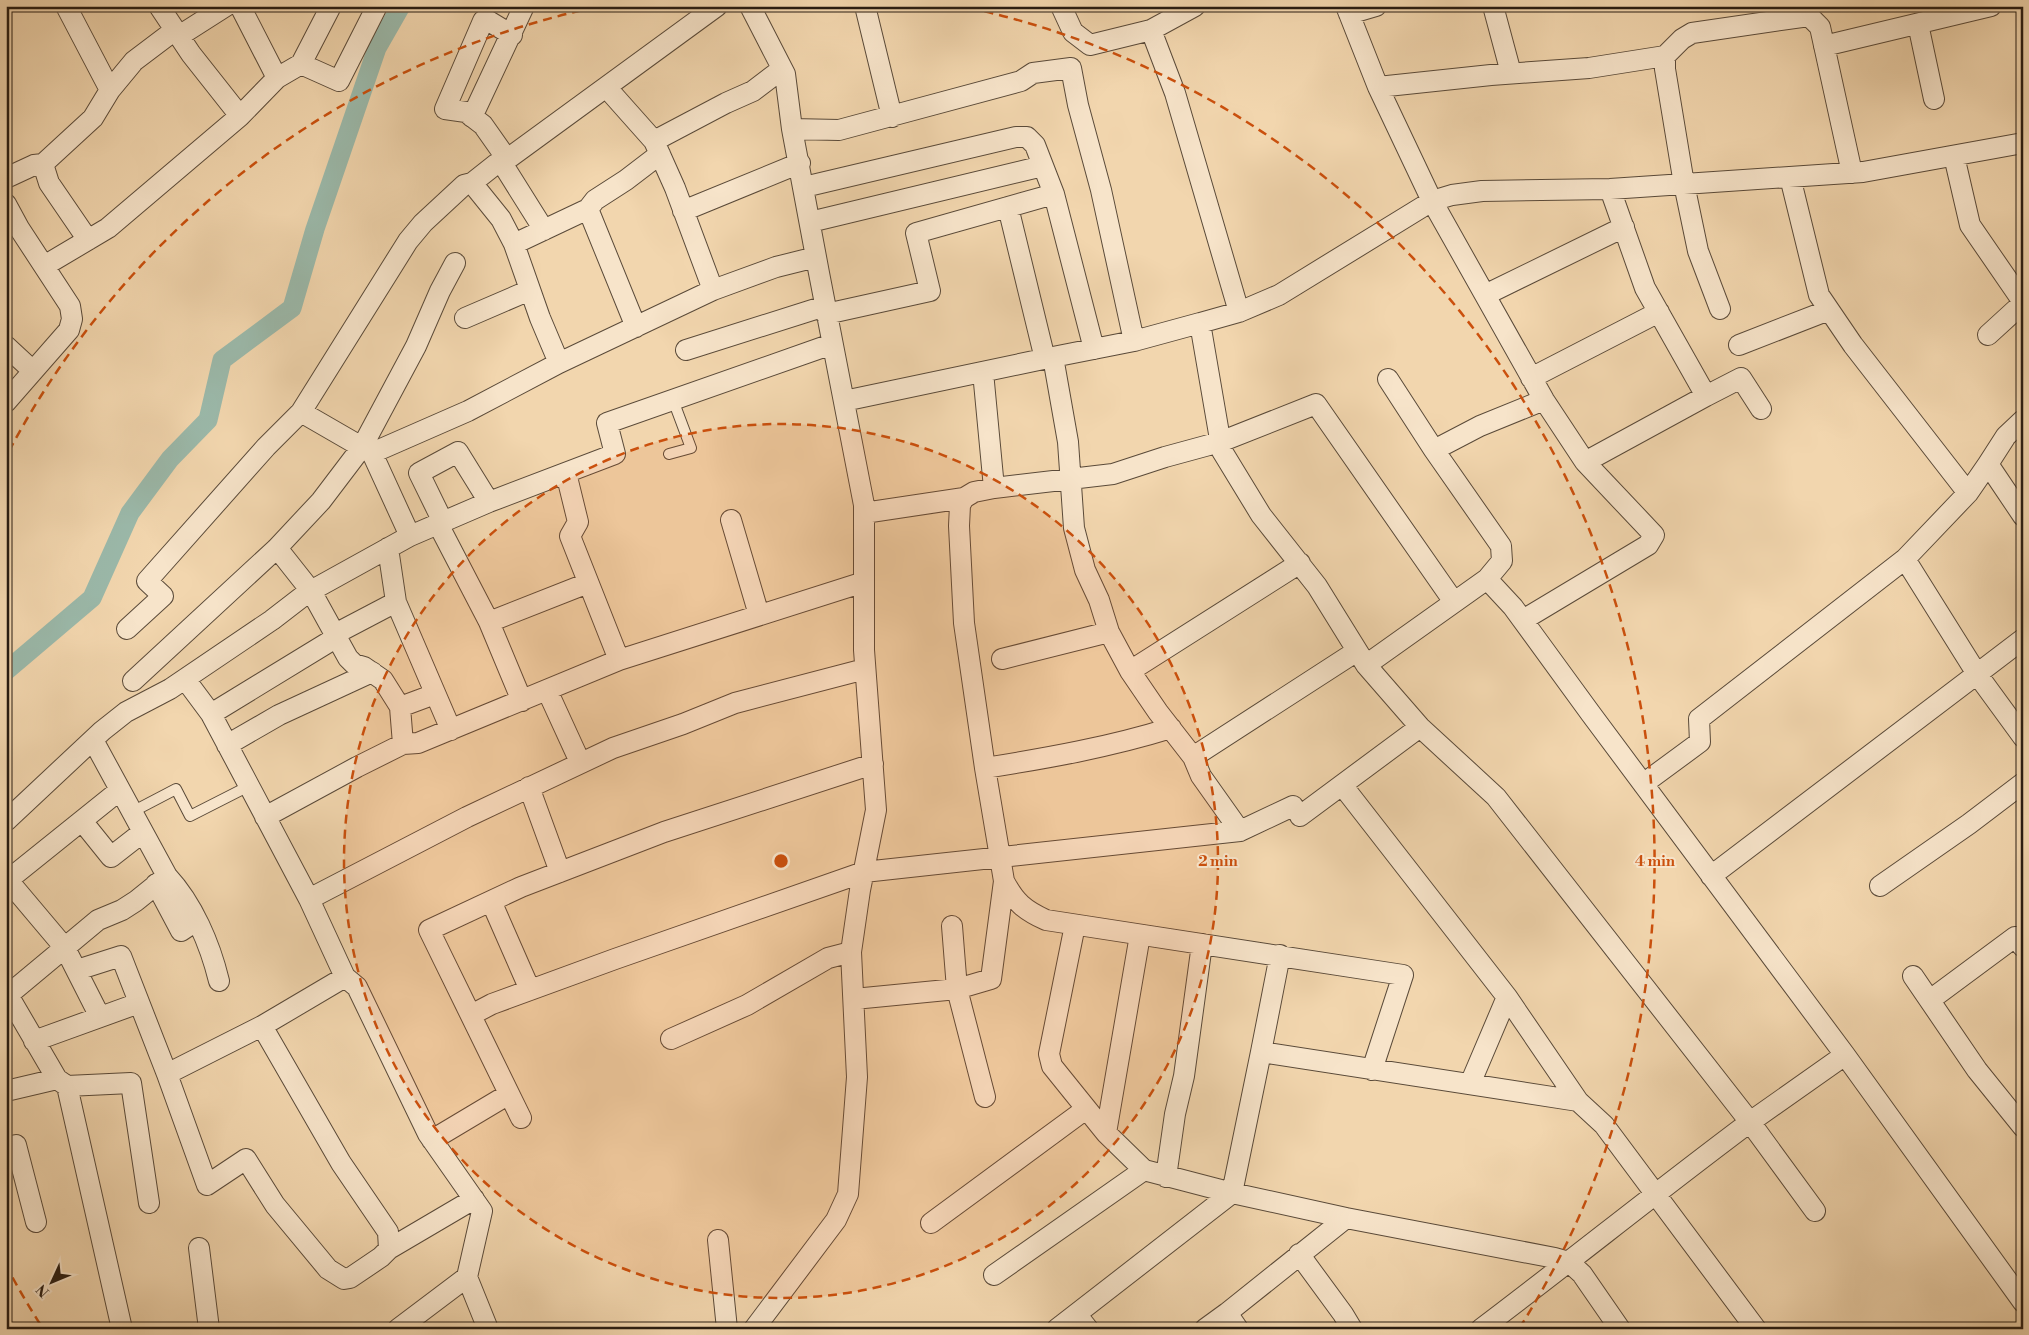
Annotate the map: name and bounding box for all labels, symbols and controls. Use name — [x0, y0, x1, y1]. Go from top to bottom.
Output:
centre of rings — [772, 852, 790, 870]
text: 2 min — [1198, 852, 1238, 871]
text: 4 min — [1635, 852, 1676, 871]
north arrow — [28, 1258, 78, 1308]
text: N — [33, 1280, 54, 1301]

